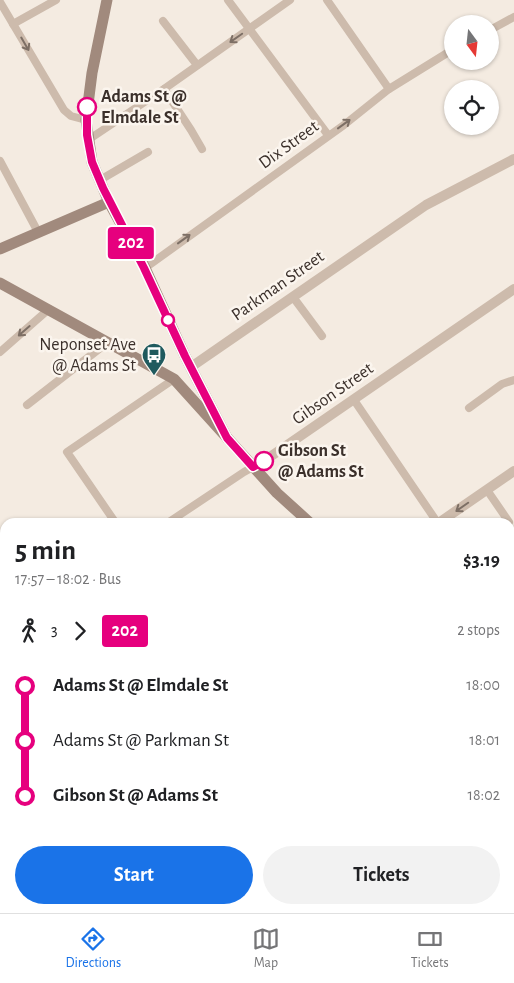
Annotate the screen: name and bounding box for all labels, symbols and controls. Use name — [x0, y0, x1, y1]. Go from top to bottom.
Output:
north arrow — [444, 15, 499, 70]
map controls — [444, 15, 499, 135]
one-way arrow — [229, 33, 243, 43]
one-way arrow — [20, 36, 30, 51]
button: locate — [444, 80, 499, 135]
place label: Adams St @ Elmdale St — [101, 88, 187, 127]
marker: Adams St @ Elmdale St — [77, 97, 97, 117]
street label: Dix Street — [256, 117, 322, 173]
one-way arrow — [337, 119, 351, 129]
line badge: 202 — [102, 227, 160, 259]
text: 202 — [118, 234, 144, 252]
one-way arrow — [177, 234, 191, 244]
street label: Parkman Street — [229, 247, 328, 324]
unlabelled marker — [161, 313, 175, 327]
one-way arrow — [18, 325, 31, 336]
place label: Neponset Ave @ Adams St — [39, 336, 136, 375]
bus stop icon: Neponset Ave @ Adams St — [141, 342, 167, 376]
street label: Gibson Street — [289, 359, 377, 428]
place label: Gibson St @ Adams St — [278, 442, 364, 481]
marker: Gibson St @ Adams St — [254, 451, 274, 471]
one-way arrow — [456, 502, 470, 512]
text: 5 min — [15, 537, 76, 565]
text: $3.19 — [463, 551, 500, 570]
text: 17:57 – 18:02 · Bus — [15, 571, 121, 587]
icon: walk — [15, 617, 43, 645]
icon: forward — [66, 617, 94, 645]
text: 3 — [51, 622, 58, 638]
text: 202 — [112, 622, 138, 640]
text: 2 stops — [457, 622, 500, 638]
text: Adams St @ Elmdale St — [53, 676, 228, 695]
text: 18:00 — [466, 677, 500, 693]
text: Adams St @ Parkman St — [53, 731, 229, 750]
text: 18:01 — [469, 732, 500, 748]
text: Gibson St @ Adams St — [53, 786, 218, 805]
text: 18:02 — [468, 787, 500, 803]
button: Start — [15, 846, 253, 904]
button: Tickets — [263, 846, 500, 904]
tab: Directions — [65, 925, 121, 972]
tab: Map — [252, 925, 280, 972]
tab: Tickets — [411, 925, 449, 972]

